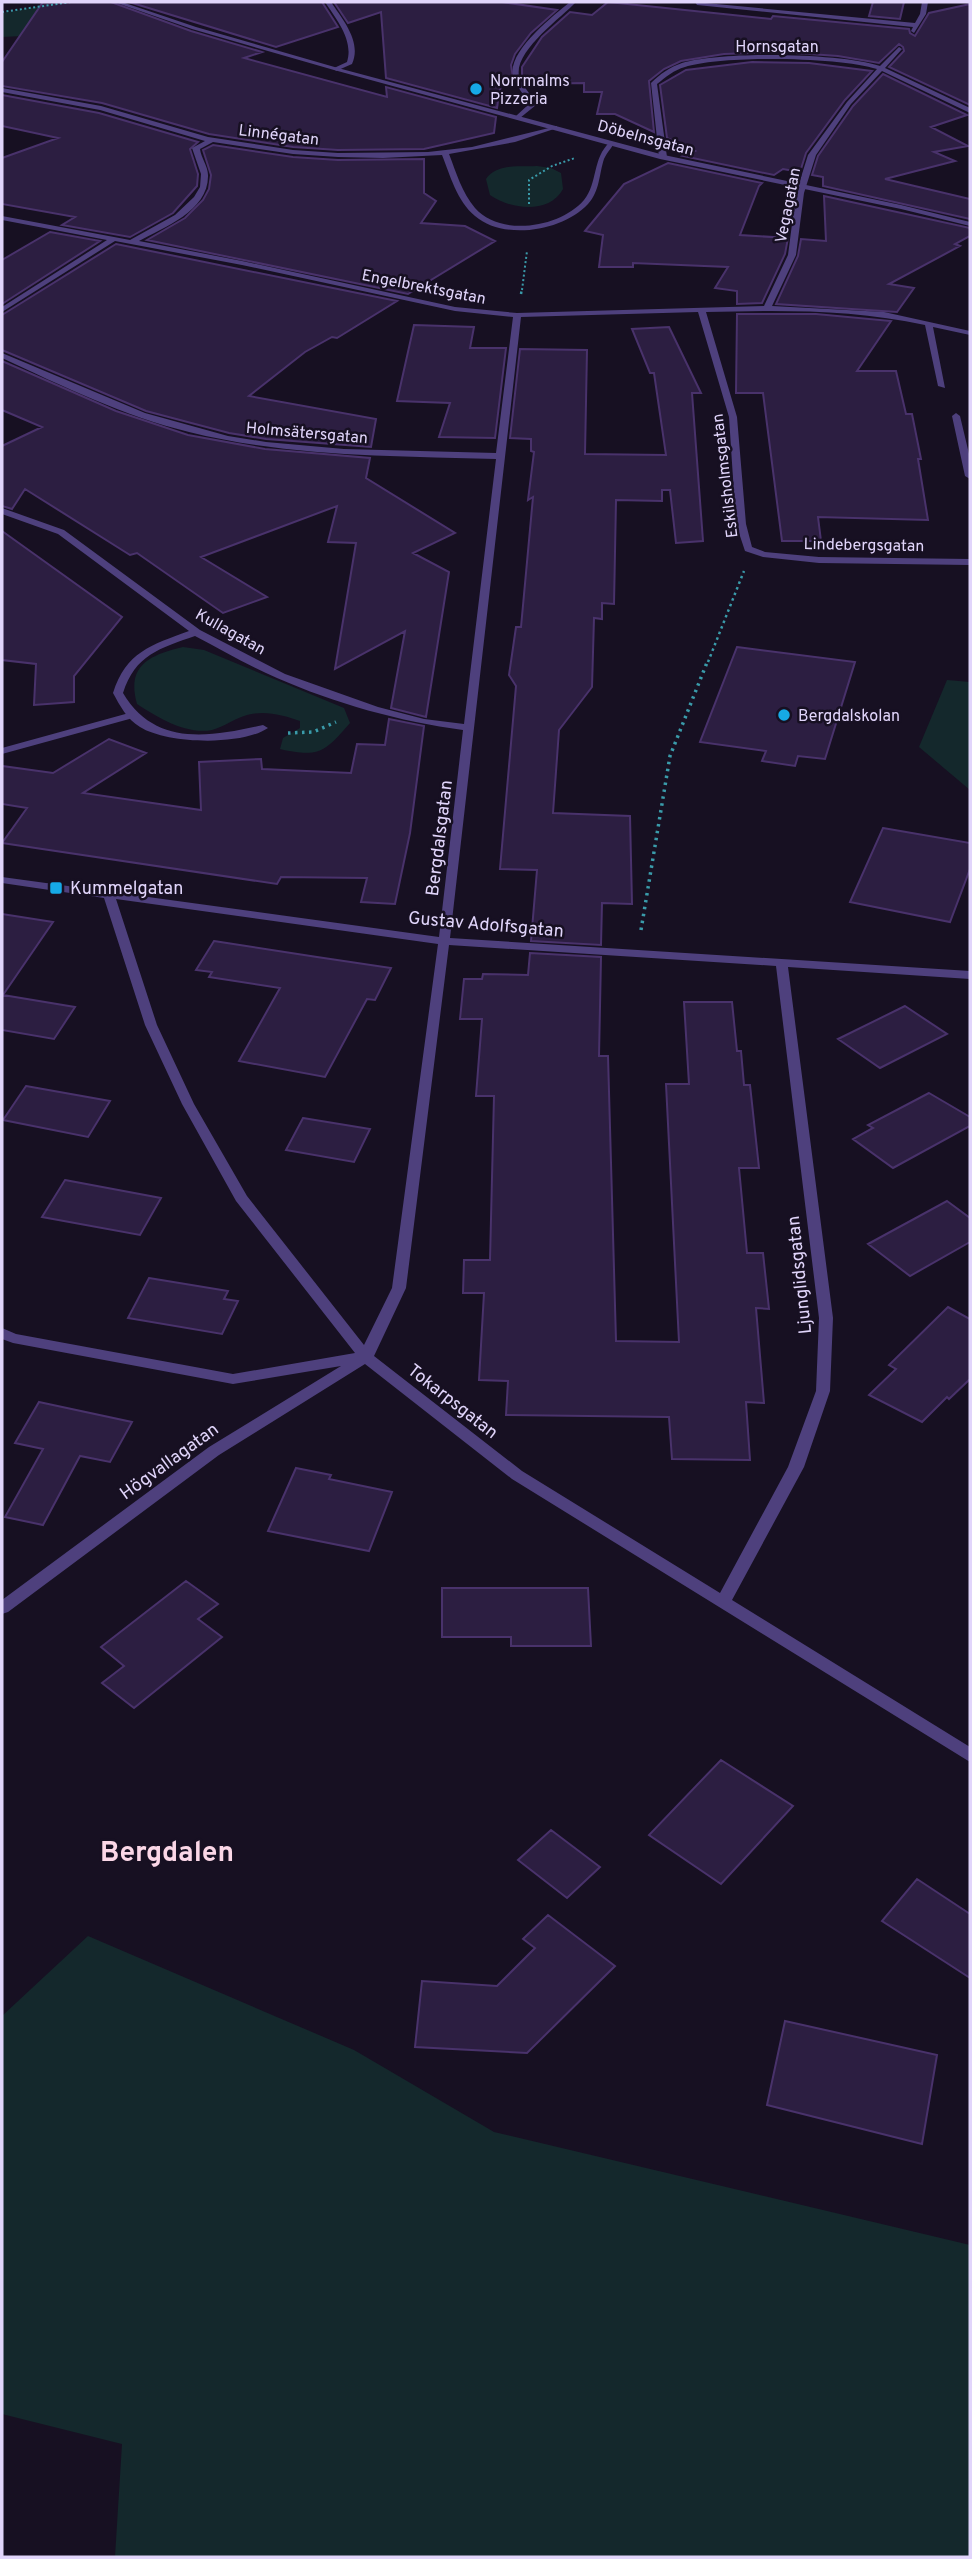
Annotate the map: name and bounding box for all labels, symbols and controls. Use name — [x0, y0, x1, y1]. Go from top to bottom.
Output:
street label: Hornsgatan — [735, 38, 819, 58]
place label: Norrmalms Pizzeria — [490, 72, 570, 110]
marker: Norrmalms Pizzeria — [468, 81, 484, 97]
street label: Döbelnsgatan — [595, 116, 696, 161]
street label: Linnégatan — [237, 121, 320, 151]
street label: Vegagatan — [772, 166, 806, 245]
street label: Engelbrektsgatan — [360, 266, 487, 310]
street label: Eskilsholmsgatan — [708, 412, 744, 539]
street label: Holmsätersgatan — [245, 419, 369, 449]
street label: Lindebergsgatan — [803, 535, 925, 557]
street label: Kullagatan — [191, 605, 269, 660]
marker: Bergdalskolan — [776, 707, 792, 723]
place label: Bergdalskolan — [798, 707, 900, 727]
street label: Bergdalsgatan — [422, 779, 459, 898]
place label: Kummelgatan — [70, 878, 183, 901]
marker: Kummelgatan — [48, 880, 64, 896]
street label: Gustav Adolfsgatan — [407, 907, 565, 944]
street label: Ljunglidsgatan — [783, 1214, 818, 1335]
street label: Tokarpsgatan — [402, 1360, 502, 1445]
street label: Högvallagatan — [116, 1419, 224, 1506]
district label: Bergdalen — [100, 1836, 234, 1872]

